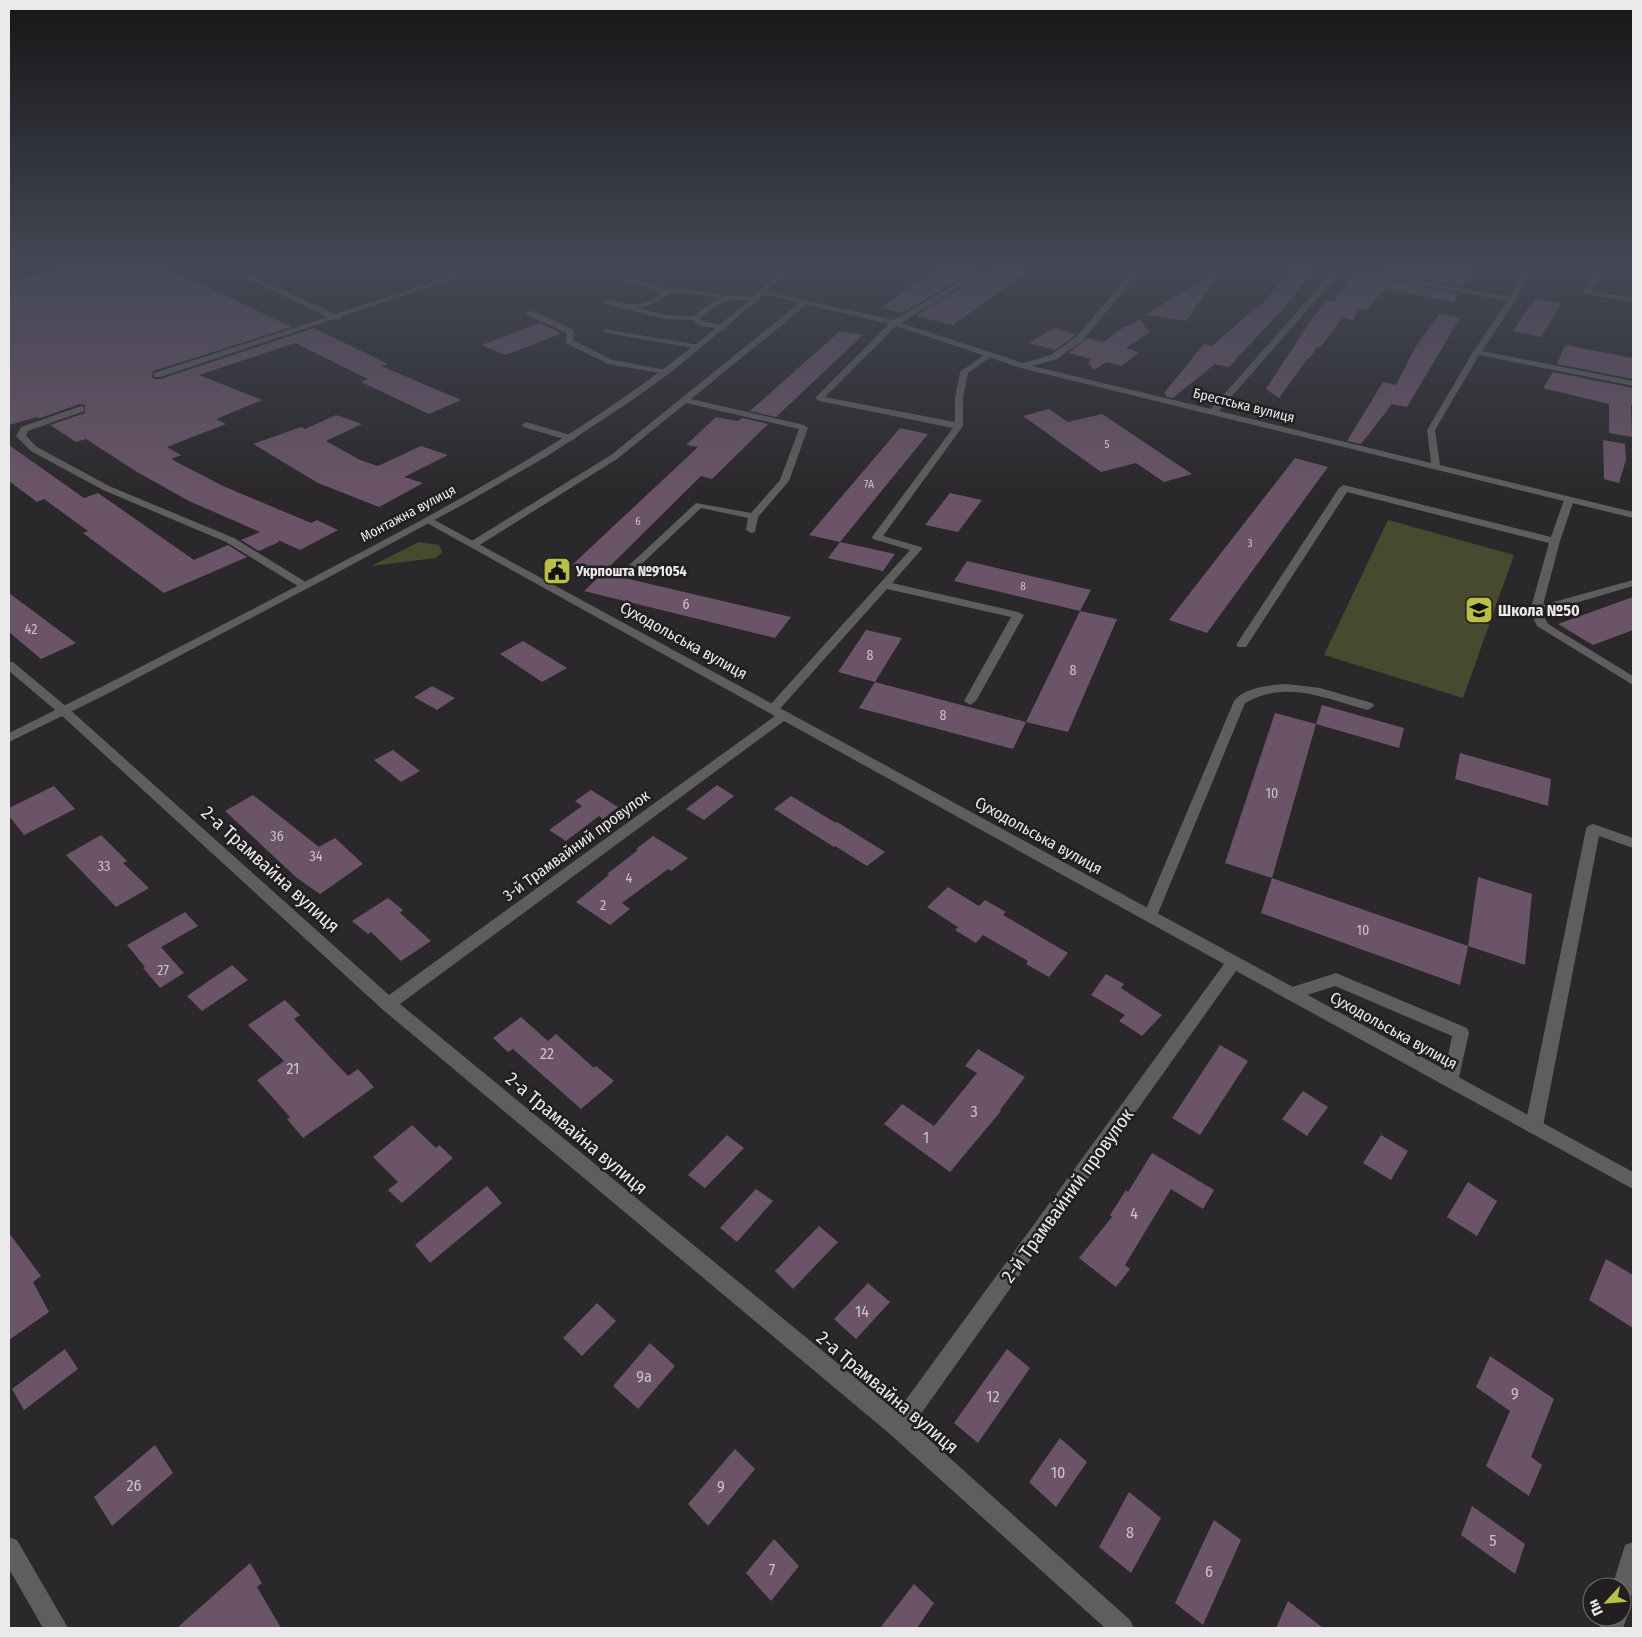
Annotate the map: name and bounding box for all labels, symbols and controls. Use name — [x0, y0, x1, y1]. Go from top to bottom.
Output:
street label: Брестська вулиця — [1191, 385, 1296, 426]
house number: 5 — [1104, 438, 1110, 451]
house number: 7А — [864, 478, 874, 491]
street label: Монтажна вулиця — [358, 481, 459, 546]
house number: 6 — [635, 515, 641, 528]
house number: 3 — [1248, 537, 1253, 550]
public building icon: Укрпошта №91054 — [542, 556, 572, 586]
place label: Укрпошта №91054 — [575, 563, 687, 580]
house number: 8 — [1020, 580, 1026, 593]
school or university icon: Школа №50 — [1464, 595, 1494, 625]
house number: 6 — [683, 596, 690, 613]
street label: Суходольська вулиця — [617, 598, 751, 683]
place label: Школа №50 — [1498, 601, 1580, 620]
house number: 42 — [25, 621, 37, 638]
house number: 8 — [867, 647, 874, 664]
house number: 8 — [1070, 662, 1077, 679]
house number: 8 — [940, 707, 947, 724]
street label: 3-й Трамвайний провулок — [499, 785, 654, 905]
house number: 10 — [1266, 785, 1278, 802]
street label: Суходольська вулиця — [972, 793, 1106, 878]
street label: 2-а Трамвайна вулиця — [197, 801, 345, 938]
house number: 36 — [270, 828, 284, 845]
house number: 34 — [309, 848, 323, 865]
house number: 33 — [98, 858, 110, 875]
house number: 4 — [626, 870, 633, 887]
house number: 2 — [600, 897, 606, 914]
house number: 10 — [1357, 922, 1369, 939]
house number: 27 — [157, 962, 169, 979]
street label: Суходольська вулиця — [1327, 988, 1461, 1073]
house number: 22 — [540, 1044, 554, 1063]
house number: 21 — [287, 1059, 299, 1078]
street label: 2-а Трамвайна вулиця — [501, 1067, 652, 1199]
house number: 3 — [970, 1102, 978, 1121]
street label: 2-й Трамвайний провулок — [996, 1104, 1138, 1287]
house number: 1 — [923, 1128, 929, 1147]
house number: 4 — [1130, 1204, 1138, 1223]
house number: 14 — [855, 1302, 869, 1321]
street label: 2-а Трамвайна вулиця — [812, 1326, 963, 1458]
house number: 9а — [636, 1367, 652, 1386]
house number: 9 — [1511, 1384, 1519, 1403]
house number: 12 — [986, 1387, 1000, 1406]
house number: 10 — [1051, 1463, 1065, 1482]
house number: 26 — [127, 1476, 142, 1495]
house number: 9 — [717, 1477, 725, 1496]
house number: 8 — [1126, 1523, 1134, 1542]
house number: 5 — [1489, 1531, 1497, 1550]
house number: 7 — [769, 1560, 776, 1579]
house number: 6 — [1205, 1562, 1213, 1581]
north arrow — [1582, 1577, 1632, 1627]
text: Пн — [1585, 1597, 1607, 1618]

